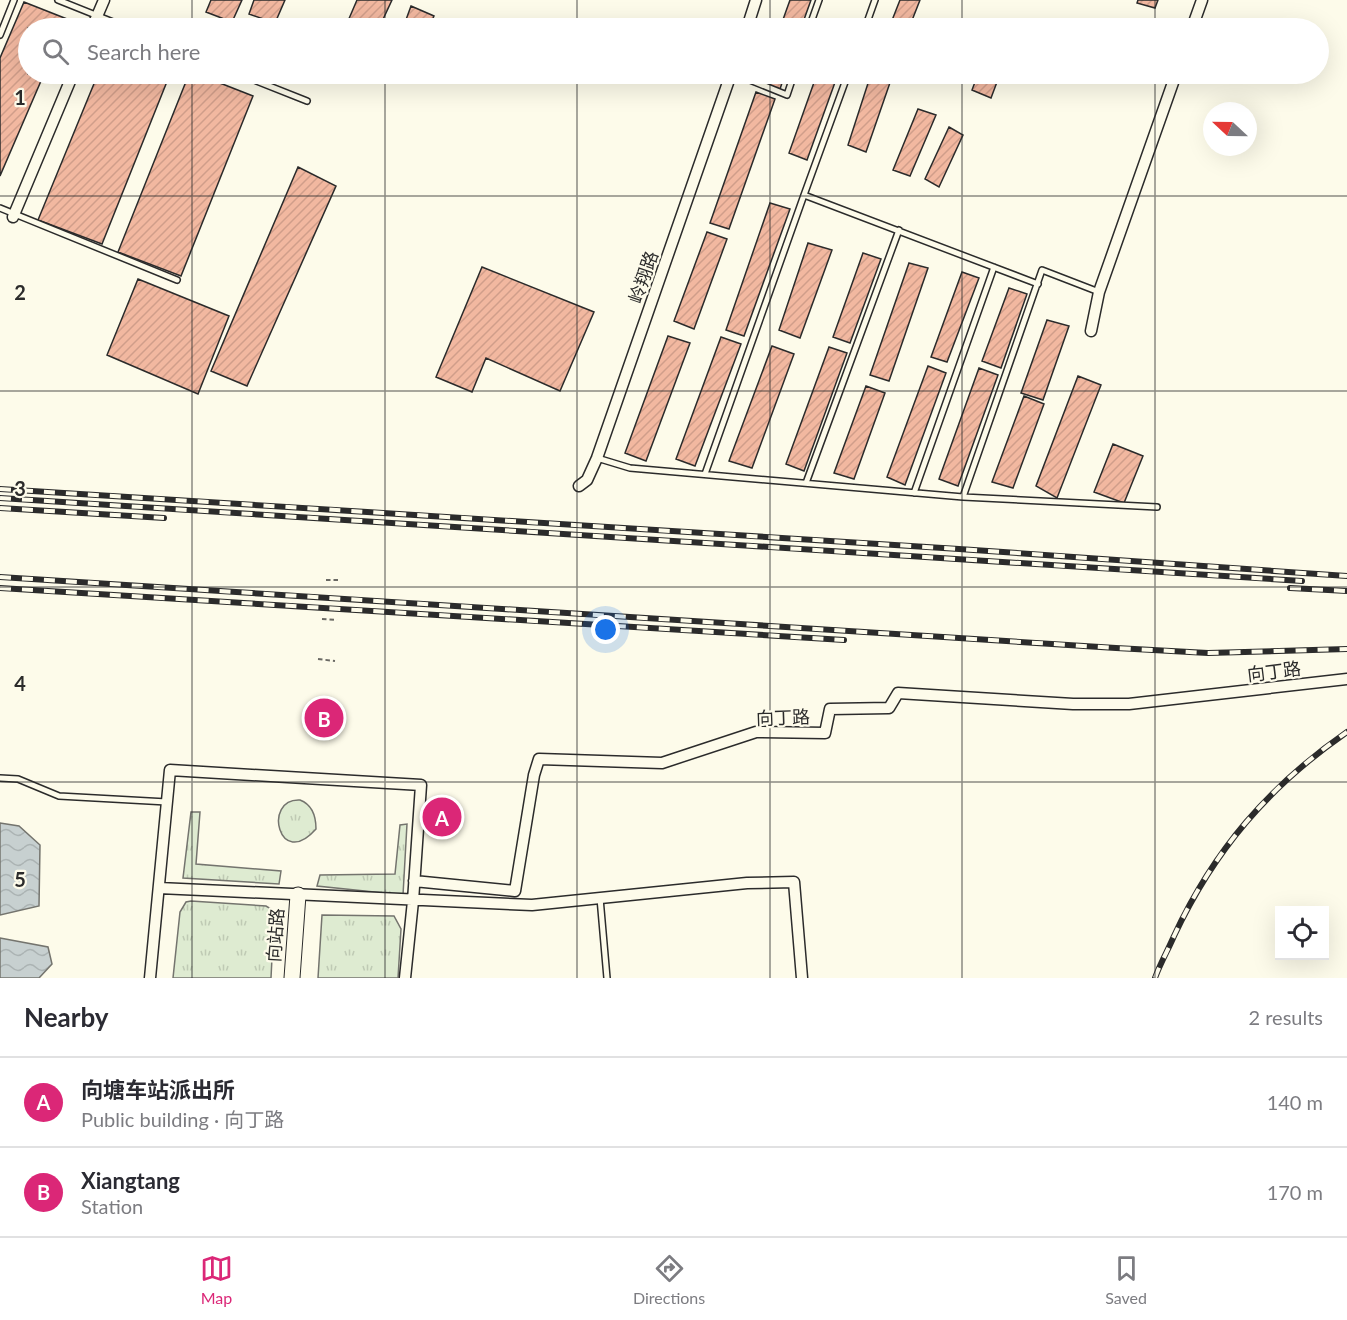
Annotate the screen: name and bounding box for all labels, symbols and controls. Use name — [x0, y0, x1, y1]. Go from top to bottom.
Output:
search box — [18, 18, 1329, 84]
icon: search — [39, 35, 72, 68]
text: Search here — [87, 38, 200, 65]
text: 1 — [14, 85, 26, 109]
north arrow — [1203, 102, 1257, 156]
street label: 岭翔路 — [624, 248, 662, 306]
text: 2 — [14, 280, 26, 304]
text: 3 — [14, 476, 26, 500]
your location — [591, 615, 620, 644]
street label: 向丁路 — [1246, 657, 1302, 685]
text: 4 — [14, 671, 26, 695]
pin: B — [304, 696, 344, 740]
street label: 向丁路 — [756, 705, 810, 729]
pin: A — [422, 794, 462, 840]
text: 5 — [14, 867, 26, 891]
map controls — [1275, 906, 1329, 960]
button: locate — [1275, 906, 1329, 960]
street label: 向站路 — [262, 907, 288, 963]
text: Nearby — [24, 1001, 109, 1033]
text: 2 results — [1248, 1005, 1323, 1029]
text: 向塘车站派出所 — [81, 1076, 235, 1103]
text: A — [37, 1090, 50, 1114]
text: 140 m — [1267, 1090, 1323, 1114]
text: Public building · 向丁路 — [81, 1107, 284, 1131]
text: Xiangtang — [81, 1167, 180, 1194]
text: B — [37, 1180, 50, 1204]
text: 170 m — [1267, 1180, 1323, 1204]
text: Station — [81, 1194, 143, 1218]
tab: Map — [200, 1252, 233, 1307]
tab: Directions — [633, 1252, 705, 1307]
tab: Saved — [1105, 1252, 1147, 1307]

